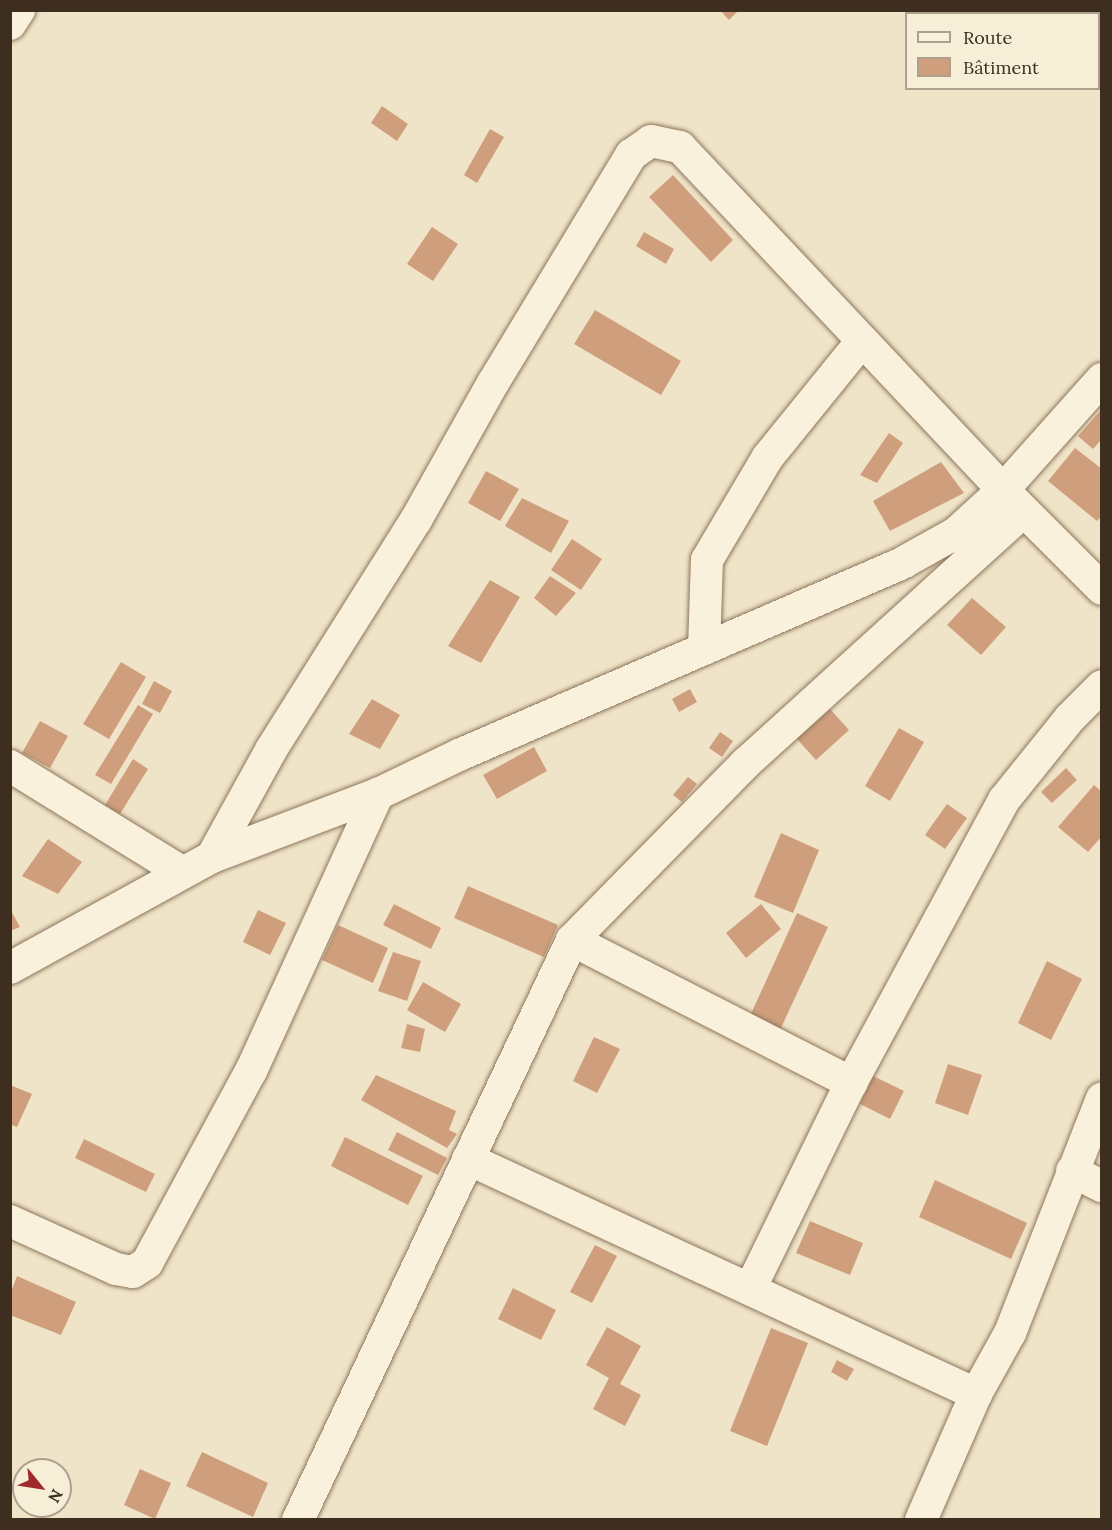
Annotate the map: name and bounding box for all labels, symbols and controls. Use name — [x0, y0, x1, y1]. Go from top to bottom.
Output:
legend — [905, 12, 1100, 90]
text: Route — [963, 26, 1012, 49]
text: Bâtiment — [963, 56, 1039, 79]
north arrow — [12, 1458, 72, 1518]
text: N — [44, 1486, 68, 1506]

